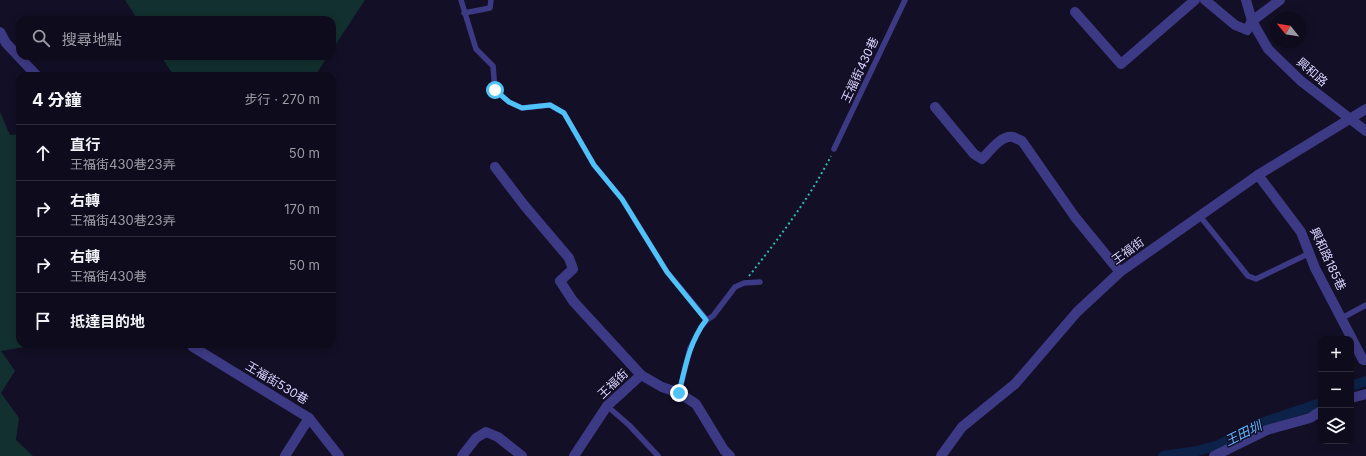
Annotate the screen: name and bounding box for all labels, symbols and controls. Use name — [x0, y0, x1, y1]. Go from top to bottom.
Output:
north arrow — [1270, 12, 1306, 48]
search box — [16, 16, 336, 60]
icon: search — [30, 27, 52, 49]
text: 搜尋地點 — [62, 30, 122, 49]
street label: 王福街430巷 — [838, 35, 881, 105]
street label: 興和路 — [1294, 54, 1331, 89]
route start — [486, 81, 504, 99]
text: 4 分鐘 — [32, 90, 82, 110]
text: 步行 · 270 m — [245, 91, 320, 107]
text: 直行 — [70, 135, 100, 154]
icon: ahead — [32, 142, 54, 164]
text: 50 m — [289, 145, 320, 161]
text: 王福街430巷23弄 — [70, 156, 176, 172]
text: 右轉 — [70, 191, 100, 210]
icon: right — [32, 198, 54, 220]
text: 170 m — [284, 201, 320, 217]
text: 王福街430巷23弄 — [70, 212, 176, 228]
street label: 興和路185巷 — [1307, 225, 1350, 293]
street label: 王福街 — [1109, 234, 1147, 267]
text: 右轉 — [70, 247, 100, 266]
icon: right — [32, 254, 54, 276]
text: 50 m — [289, 257, 320, 273]
text: 王福街430巷 — [70, 268, 147, 284]
icon: arrive — [32, 310, 54, 332]
text: 抵達目的地 — [70, 312, 145, 331]
map controls — [1318, 336, 1354, 444]
button: + — [1318, 336, 1354, 372]
street label: 王福街530巷 — [243, 358, 311, 407]
street label: 王福街 — [594, 366, 631, 401]
button: − — [1318, 372, 1354, 408]
route end — [670, 384, 688, 402]
button: layers — [1318, 408, 1354, 444]
water label: 王田圳 — [1222, 416, 1266, 449]

